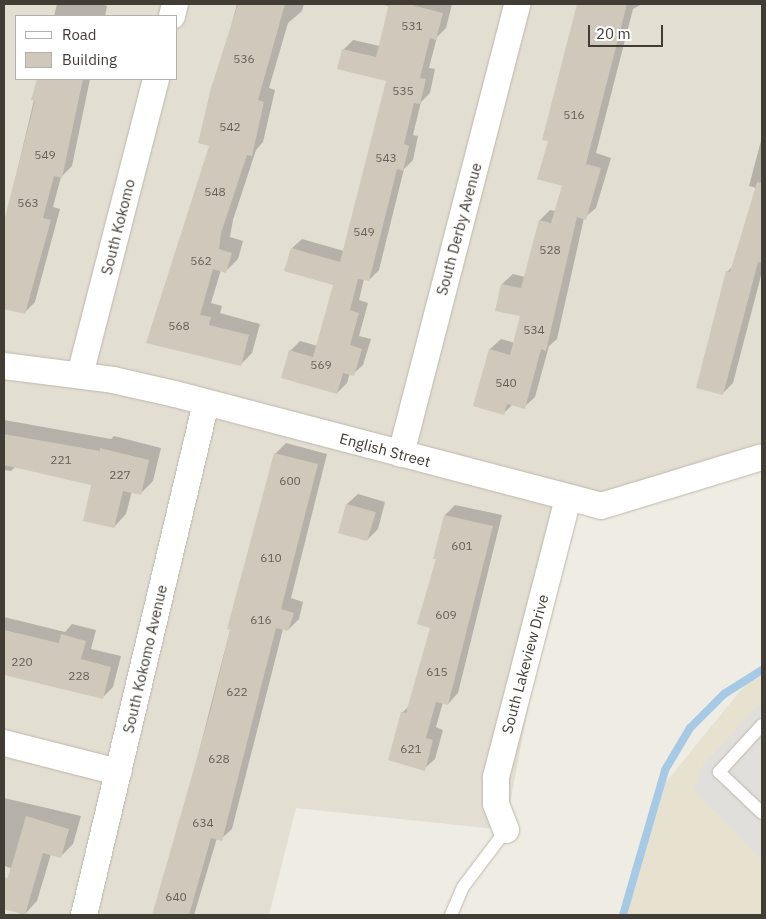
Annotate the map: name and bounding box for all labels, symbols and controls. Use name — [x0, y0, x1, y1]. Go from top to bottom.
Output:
legend — [15, 15, 178, 80]
scale bar — [591, 15, 666, 47]
house number: 531 — [401, 19, 423, 33]
text: 20 m — [596, 24, 631, 43]
text: Road — [62, 25, 97, 44]
text: Building — [62, 50, 117, 69]
house number: 536 — [233, 52, 255, 66]
house number: 535 — [392, 84, 414, 98]
house number: 516 — [563, 108, 585, 122]
house number: 542 — [219, 120, 241, 134]
house number: 549 — [34, 148, 56, 162]
house number: 543 — [375, 151, 397, 165]
street label: South Derby Avenue — [433, 161, 485, 297]
street label: South Kokomo — [97, 177, 139, 277]
house number: 548 — [204, 185, 226, 199]
house number: 563 — [17, 196, 39, 210]
house number: 549 — [353, 225, 375, 239]
house number: 528 — [539, 243, 561, 257]
house number: 562 — [190, 254, 212, 268]
house number: 568 — [168, 319, 190, 333]
house number: 534 — [523, 323, 545, 337]
house number: 569 — [310, 358, 332, 372]
house number: 540 — [495, 376, 517, 390]
street label: English Street — [338, 429, 432, 471]
house number: 221 — [50, 453, 72, 467]
house number: 227 — [109, 468, 131, 482]
house number: 600 — [279, 474, 301, 488]
house number: 601 — [451, 539, 473, 553]
house number: 610 — [260, 551, 282, 565]
street label: South Kokomo Avenue — [119, 583, 171, 735]
street label: South Lakeview Drive — [498, 592, 552, 736]
house number: 609 — [435, 608, 457, 622]
house number: 616 — [250, 613, 272, 627]
house number: 220 — [11, 655, 33, 669]
house number: 615 — [426, 665, 448, 679]
house number: 228 — [68, 669, 90, 683]
house number: 622 — [226, 685, 248, 699]
house number: 621 — [400, 742, 422, 756]
house number: 628 — [208, 752, 230, 766]
house number: 634 — [192, 816, 214, 830]
house number: 640 — [165, 890, 187, 904]

